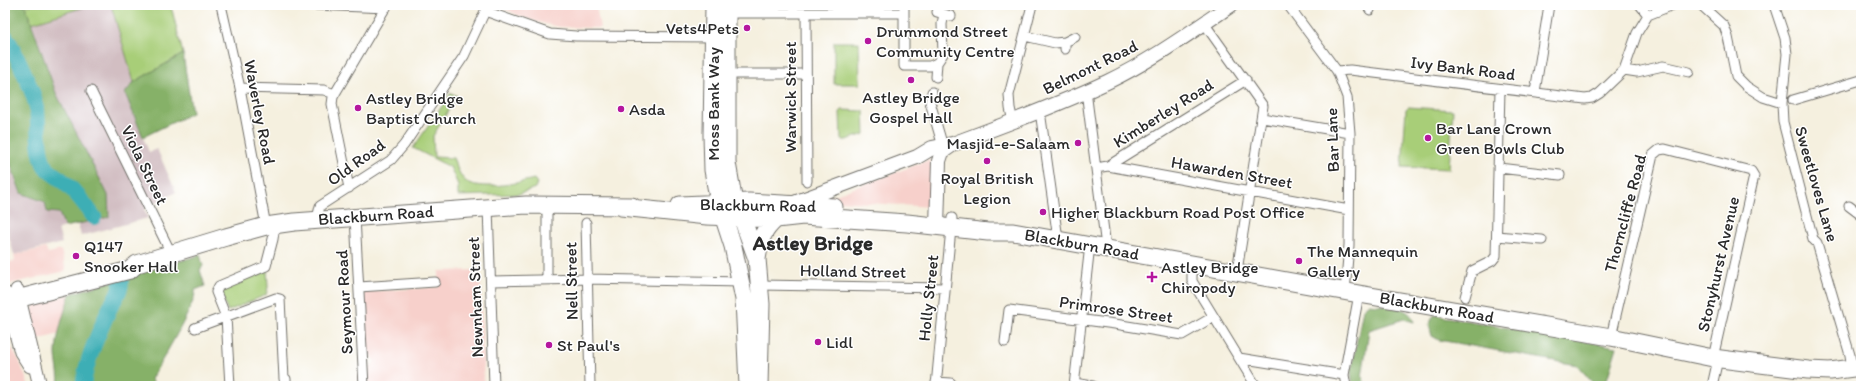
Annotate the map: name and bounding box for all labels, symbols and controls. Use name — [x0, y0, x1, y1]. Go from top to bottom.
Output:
place label: Vets4Pets — [666, 18, 739, 38]
place label: Drummond Street Community Centre — [876, 21, 1015, 61]
marker: Vets4Pets — [742, 23, 752, 33]
street label: Belmont Road — [1039, 35, 1141, 99]
marker: Drummond Street Community Centre — [863, 36, 873, 46]
street label: Warwick Street — [780, 41, 800, 153]
street label: Moss Bank Way — [703, 47, 723, 161]
street label: Ivy Bank Road — [1410, 52, 1516, 84]
street label: Waverley Road — [240, 58, 280, 166]
street label: Kimberley Road — [1109, 74, 1217, 152]
marker: Astley Bridge Gospel Hall — [906, 75, 916, 85]
place label: Astley Bridge Gospel Hall — [862, 87, 960, 127]
place label: Astley Bridge Baptist Church — [366, 88, 476, 128]
place label: Asda — [629, 99, 666, 119]
marker: Astley Bridge Baptist Church — [353, 103, 363, 113]
marker: Asda — [616, 104, 626, 114]
street label: Bar Lane — [1321, 107, 1343, 173]
place label: Bar Lane Crown Green Bowls Club — [1436, 118, 1565, 158]
street label: Viola Street — [117, 122, 173, 208]
street label: Sweetloves Lane — [1791, 124, 1843, 244]
place label: Masjid-e-Salaam — [946, 133, 1070, 153]
marker: Bar Lane Crown Green Bowls Club — [1423, 133, 1433, 143]
street label: Old Road — [323, 134, 389, 190]
marker: Masjid-e-Salaam — [1073, 138, 1083, 148]
street label: Hawarden Street — [1170, 151, 1294, 193]
street label: Thorncliffe Road — [1600, 151, 1651, 274]
marker: Royal British Legion — [982, 156, 992, 166]
place label: Royal British Legion — [940, 168, 1034, 208]
street label: Blackburn Road — [700, 194, 817, 216]
street label: Stonyhurst Avenue — [1693, 194, 1743, 334]
street label: Blackburn Road — [317, 201, 435, 229]
place label: Higher Blackburn Road Post Office — [1051, 202, 1305, 222]
marker: Higher Blackburn Road Post Office — [1038, 207, 1048, 217]
street label: Blackburn Road — [1023, 224, 1142, 264]
district label: Astley Bridge — [752, 230, 873, 256]
place label: Q147 Snooker Hall — [84, 236, 178, 276]
street label: Newnham Street — [463, 236, 487, 358]
street label: Nell Street — [560, 241, 582, 320]
place label: The Mannequin Gallery — [1307, 241, 1418, 281]
street label: Seymour Road — [331, 249, 357, 355]
marker: Q147 Snooker Hall — [71, 251, 81, 261]
street label: Holly Street — [914, 254, 942, 342]
marker: The Mannequin Gallery — [1294, 256, 1304, 266]
place label: Astley Bridge Chiropody — [1161, 257, 1258, 297]
street label: Holland Street — [800, 260, 906, 282]
marker: Astley Bridge Chiropody — [1146, 271, 1158, 283]
street label: Blackburn Road — [1378, 287, 1497, 327]
street label: Primrose Street — [1058, 291, 1174, 327]
place label: Lidl — [826, 332, 853, 352]
place label: St Paul's — [557, 335, 620, 355]
marker: Lidl — [813, 337, 823, 347]
marker: St Paul's — [544, 340, 554, 350]

